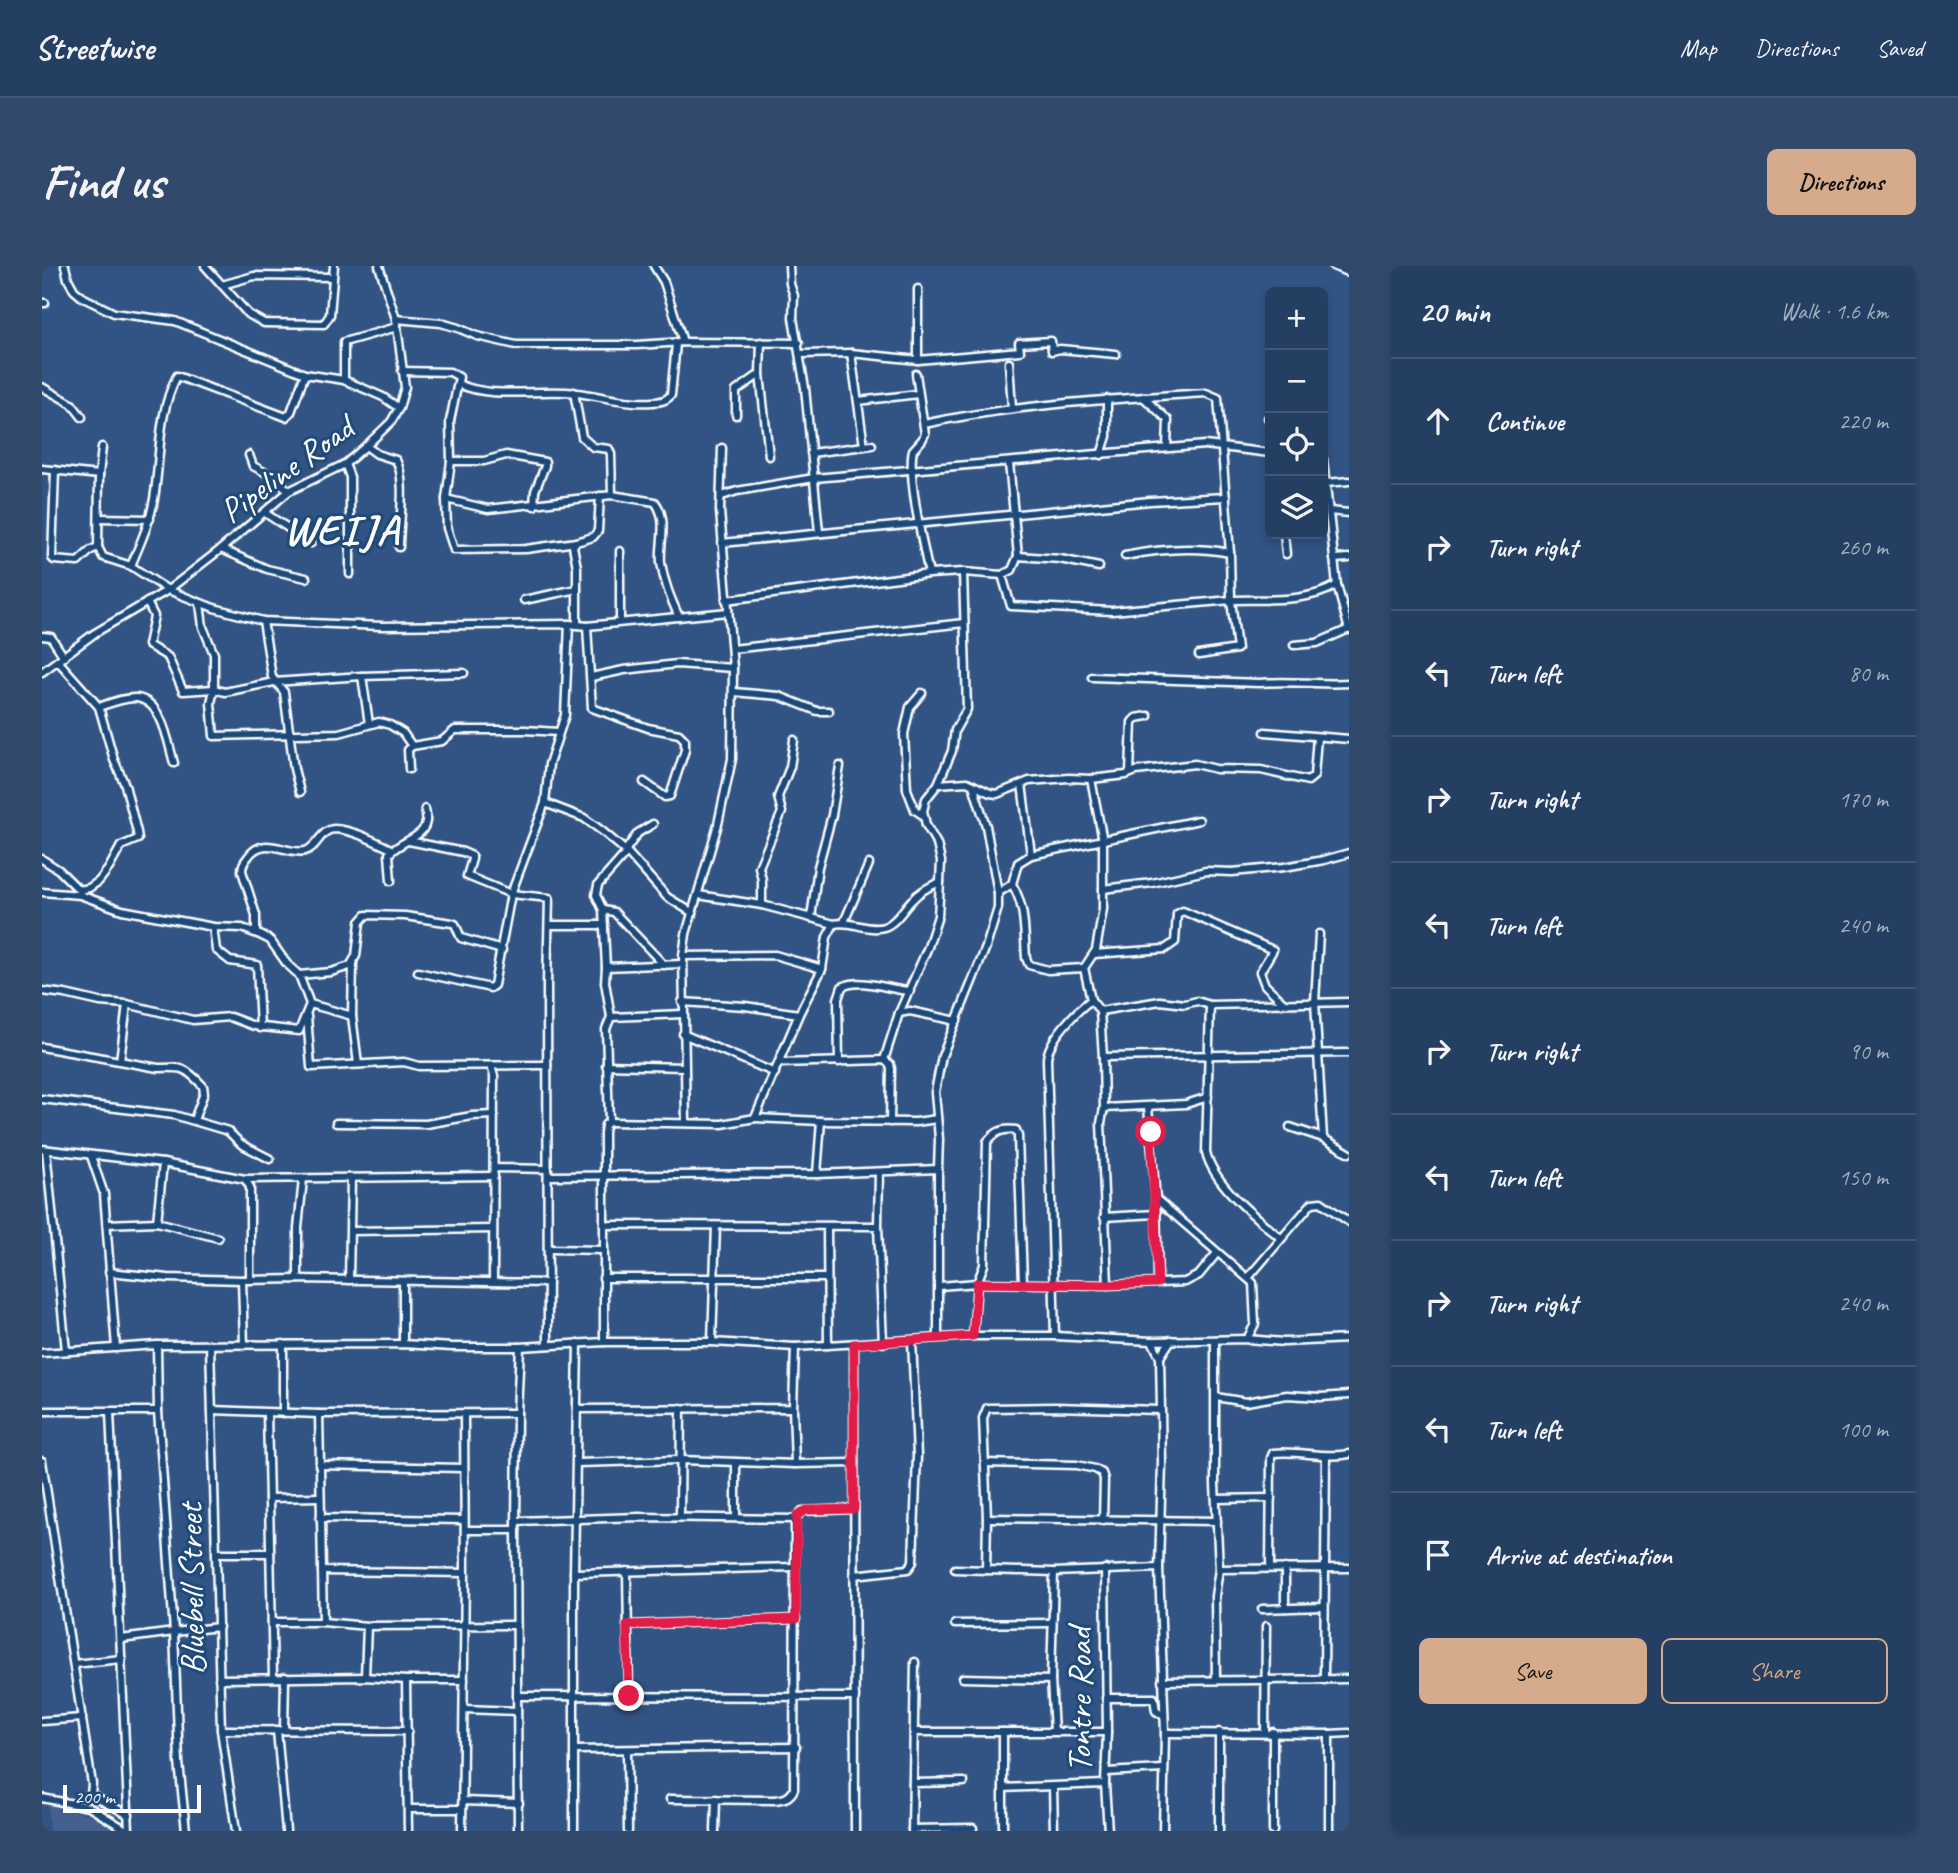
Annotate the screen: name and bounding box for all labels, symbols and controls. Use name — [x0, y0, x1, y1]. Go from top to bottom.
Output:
text: Streetwise — [35, 27, 154, 69]
text: Map — [1680, 33, 1717, 63]
text: Directions — [1755, 33, 1838, 63]
text: Saved — [1876, 33, 1923, 63]
button: Directions — [1767, 149, 1916, 215]
text: Find us — [42, 151, 164, 213]
map controls — [1265, 287, 1328, 539]
button: + — [1265, 287, 1328, 350]
text: 20 min — [1419, 293, 1490, 331]
text: Walk · 1.6 km — [1780, 297, 1888, 326]
button: − — [1265, 350, 1328, 413]
icon: ahead — [1419, 402, 1457, 440]
street label: Pipeline Road — [210, 403, 366, 533]
text: Continue — [1486, 405, 1564, 438]
text: 220 m — [1839, 407, 1888, 436]
button: locate — [1265, 413, 1328, 476]
button: layers — [1265, 476, 1328, 539]
district label: WEIJA — [284, 504, 401, 557]
icon: right — [1419, 528, 1457, 566]
text: Turn right — [1486, 531, 1577, 564]
text: 260 m — [1839, 533, 1888, 562]
icon: left — [1419, 654, 1457, 692]
text: Turn left — [1486, 657, 1561, 690]
text: 80 m — [1849, 659, 1888, 688]
icon: right — [1419, 780, 1457, 818]
text: Turn right — [1486, 783, 1577, 816]
text: 170 m — [1839, 785, 1888, 814]
icon: left — [1419, 906, 1457, 944]
text: Turn left — [1486, 909, 1561, 942]
text: 240 m — [1839, 911, 1888, 940]
icon: right — [1419, 1032, 1457, 1070]
text: Turn right — [1486, 1035, 1577, 1068]
text: 90 m — [1849, 1037, 1888, 1066]
route start — [1135, 1116, 1166, 1147]
icon: left — [1419, 1158, 1457, 1196]
text: Turn left — [1486, 1161, 1561, 1194]
text: 150 m — [1839, 1163, 1888, 1192]
icon: right — [1419, 1284, 1457, 1322]
text: Turn right — [1486, 1287, 1577, 1320]
text: 240 m — [1839, 1289, 1888, 1318]
icon: left — [1419, 1410, 1457, 1448]
text: Turn left — [1486, 1413, 1561, 1446]
text: 100 m — [1839, 1415, 1888, 1444]
street label: Bluebell Street — [167, 1500, 215, 1675]
icon: arrive — [1419, 1536, 1457, 1574]
text: Arrive at destination — [1486, 1539, 1672, 1572]
street label: Tontre Road — [1057, 1622, 1102, 1772]
button: Save — [1419, 1638, 1647, 1704]
button: Share — [1661, 1638, 1888, 1704]
route end — [613, 1680, 644, 1711]
scale bar — [63, 1782, 201, 1814]
text: 200 m — [74, 1785, 115, 1809]

